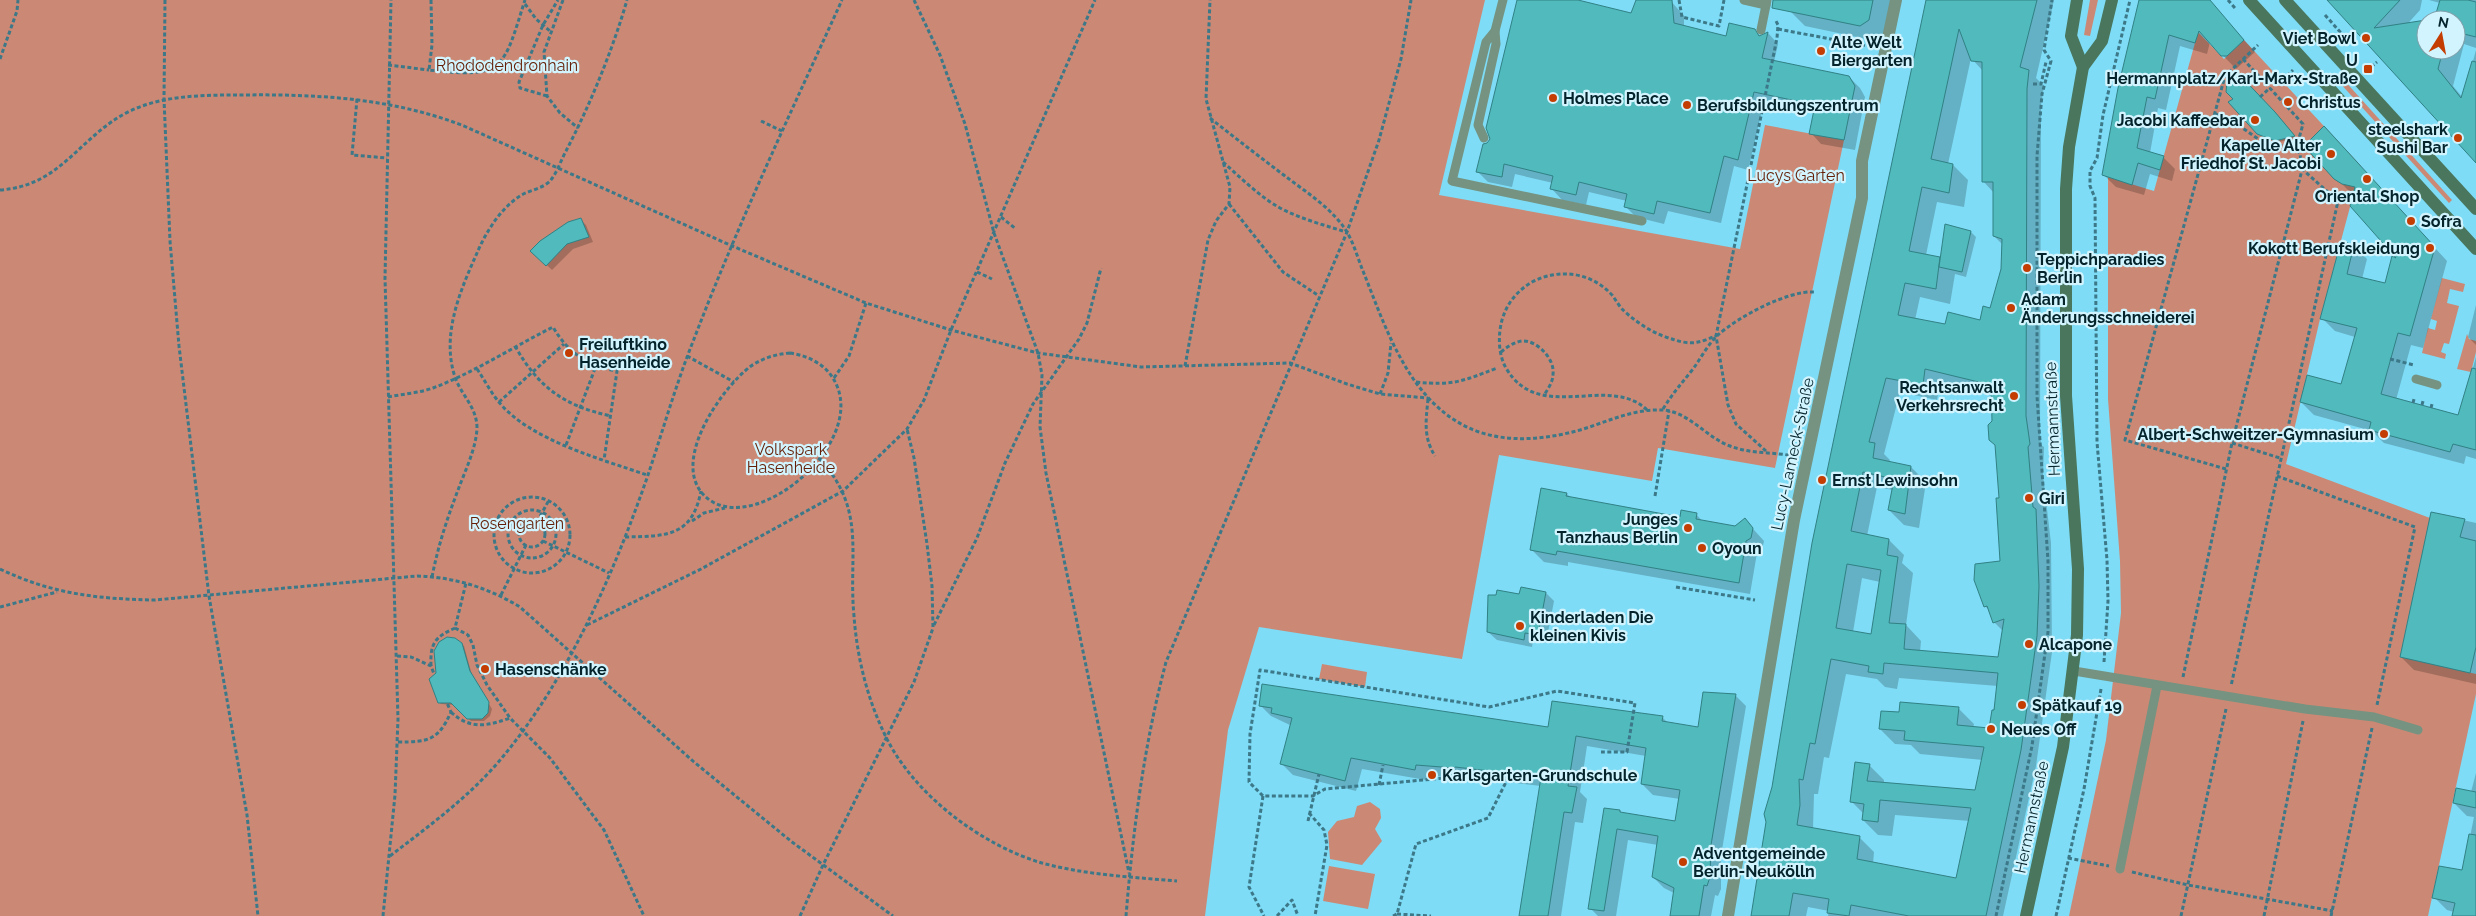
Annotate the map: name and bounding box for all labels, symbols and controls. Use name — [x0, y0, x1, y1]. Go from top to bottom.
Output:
north arrow — [2416, 10, 2466, 60]
text: N — [2437, 13, 2450, 31]
place label: Viet Bowl — [2283, 29, 2357, 48]
marker: Viet Bowl — [2360, 32, 2372, 44]
place label: Alte Welt Biergarten — [1831, 33, 1912, 70]
marker: Alte Welt Biergarten — [1815, 45, 1827, 57]
place label: U Hermannplatz/Karl-Marx-Straße — [2106, 51, 2358, 88]
park label: Rhododendronhain — [436, 56, 578, 75]
marker: U Hermannplatz/Karl-Marx-Straße — [2362, 63, 2374, 75]
place label: Holmes Place — [1563, 89, 1669, 108]
marker: Holmes Place — [1547, 92, 1559, 104]
place label: Christus — [2298, 93, 2361, 112]
place label: Berufsbildungszentrum — [1697, 96, 1879, 115]
marker: Christus — [2282, 96, 2294, 108]
marker: Berufsbildungszentrum — [1681, 99, 1693, 111]
place label: Jacobi Kaffeebar — [2117, 111, 2245, 130]
marker: Jacobi Kaffeebar — [2249, 114, 2261, 126]
place label: steelshark Sushi Bar — [2368, 120, 2448, 157]
marker: steelshark Sushi Bar — [2452, 132, 2464, 144]
place label: Kapelle Alter Friedhof St. Jacobi — [2181, 136, 2321, 173]
marker: Kapelle Alter Friedhof St. Jacobi — [2325, 148, 2337, 160]
park label: Lucys Garten — [1747, 166, 1845, 185]
marker: Oriental Shop — [2361, 173, 2373, 185]
place label: Oriental Shop — [2315, 187, 2419, 206]
place label: Sofra — [2421, 212, 2462, 231]
marker: Sofra — [2405, 215, 2417, 227]
place label: Kokott Berufskleidung — [2248, 239, 2420, 258]
marker: Kokott Berufskleidung — [2424, 242, 2436, 254]
place label: Teppichparadies Berlin — [2037, 250, 2165, 287]
marker: Teppichparadies Berlin — [2021, 262, 2033, 274]
place label: Adam Änderungsschneiderei — [2021, 290, 2195, 327]
marker: Adam Änderungsschneiderei — [2005, 302, 2017, 314]
place label: Freiluftkino Hasenheide — [579, 335, 671, 372]
marker: Freiluftkino Hasenheide — [563, 347, 575, 359]
street label: Hermannstraße — [2041, 361, 2064, 476]
street label: Lucy-Lameck-Straße — [1767, 376, 1818, 532]
place label: Rechtsanwalt Verkehrsrecht — [1896, 378, 2004, 415]
marker: Rechtsanwalt Verkehrsrecht — [2008, 390, 2020, 402]
place label: Albert-Schweitzer-Gymnasium — [2138, 425, 2374, 444]
marker: Albert-Schweitzer-Gymnasium — [2378, 428, 2390, 440]
park label: Volkspark Hasenheide — [747, 440, 835, 477]
place label: Ernst Lewinsohn — [1832, 471, 1958, 490]
marker: Ernst Lewinsohn — [1816, 474, 1828, 486]
place label: Giri — [2039, 489, 2065, 508]
marker: Giri — [2023, 492, 2035, 504]
place label: Junges Tanzhaus Berlin — [1557, 510, 1678, 547]
park label: Rosengarten — [470, 514, 564, 533]
marker: Junges Tanzhaus Berlin — [1682, 522, 1694, 534]
place label: Oyoun — [1712, 539, 1762, 558]
marker: Oyoun — [1696, 542, 1708, 554]
place label: Kinderladen Die kleinen Kivis — [1530, 608, 1654, 645]
marker: Kinderladen Die kleinen Kivis — [1514, 620, 1526, 632]
place label: Alcapone — [2039, 635, 2112, 654]
marker: Alcapone — [2023, 638, 2035, 650]
place label: Hasenschänke — [495, 660, 607, 679]
marker: Hasenschänke — [479, 663, 491, 675]
place label: Spätkauf 19 — [2032, 696, 2122, 715]
marker: Spätkauf 19 — [2016, 699, 2028, 711]
place label: Neues Off — [2001, 720, 2077, 739]
marker: Neues Off — [1985, 723, 1997, 735]
street label: Hermannstraße — [2010, 759, 2053, 875]
place label: Karlsgarten-Grundschule — [1442, 766, 1638, 785]
marker: Karlsgarten-Grundschule — [1426, 769, 1438, 781]
place label: Adventgemeinde Berlin-Neukölln — [1693, 844, 1826, 881]
marker: Adventgemeinde Berlin-Neukölln — [1677, 856, 1689, 868]

